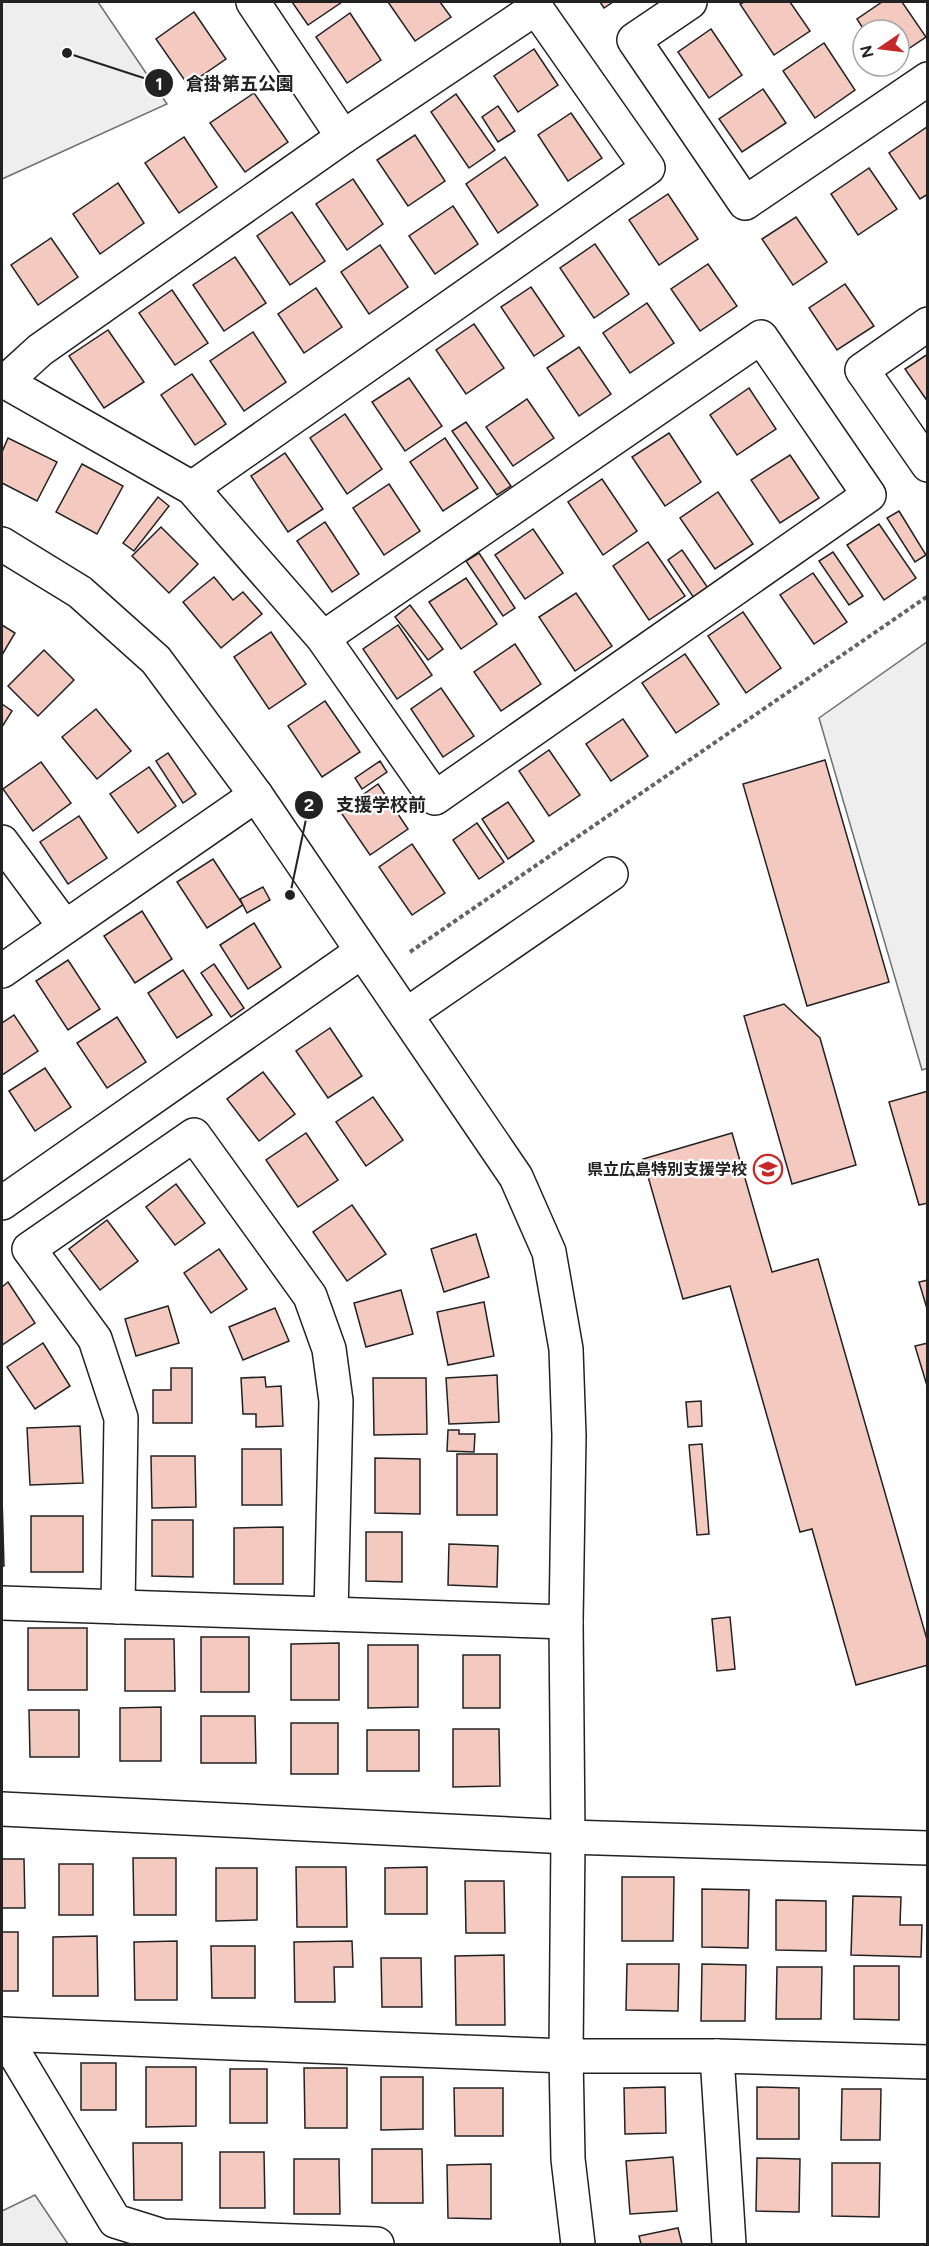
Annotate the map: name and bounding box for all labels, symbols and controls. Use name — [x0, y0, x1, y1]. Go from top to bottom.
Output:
north arrow — [851, 18, 911, 78]
text: N — [856, 43, 878, 60]
callout: 倉掛第五公園 — [144, 65, 306, 101]
text: 1 — [155, 73, 163, 95]
text: 倉掛第五公園 — [186, 73, 294, 95]
callout: 支援学校前 — [294, 787, 438, 823]
text: 2 — [304, 794, 314, 816]
text: 支援学校前 — [336, 794, 426, 816]
school or university icon: 県立広島特別支援学校 — [752, 1153, 784, 1185]
place label: 県立広島特別支援学校 — [587, 1160, 747, 1179]

